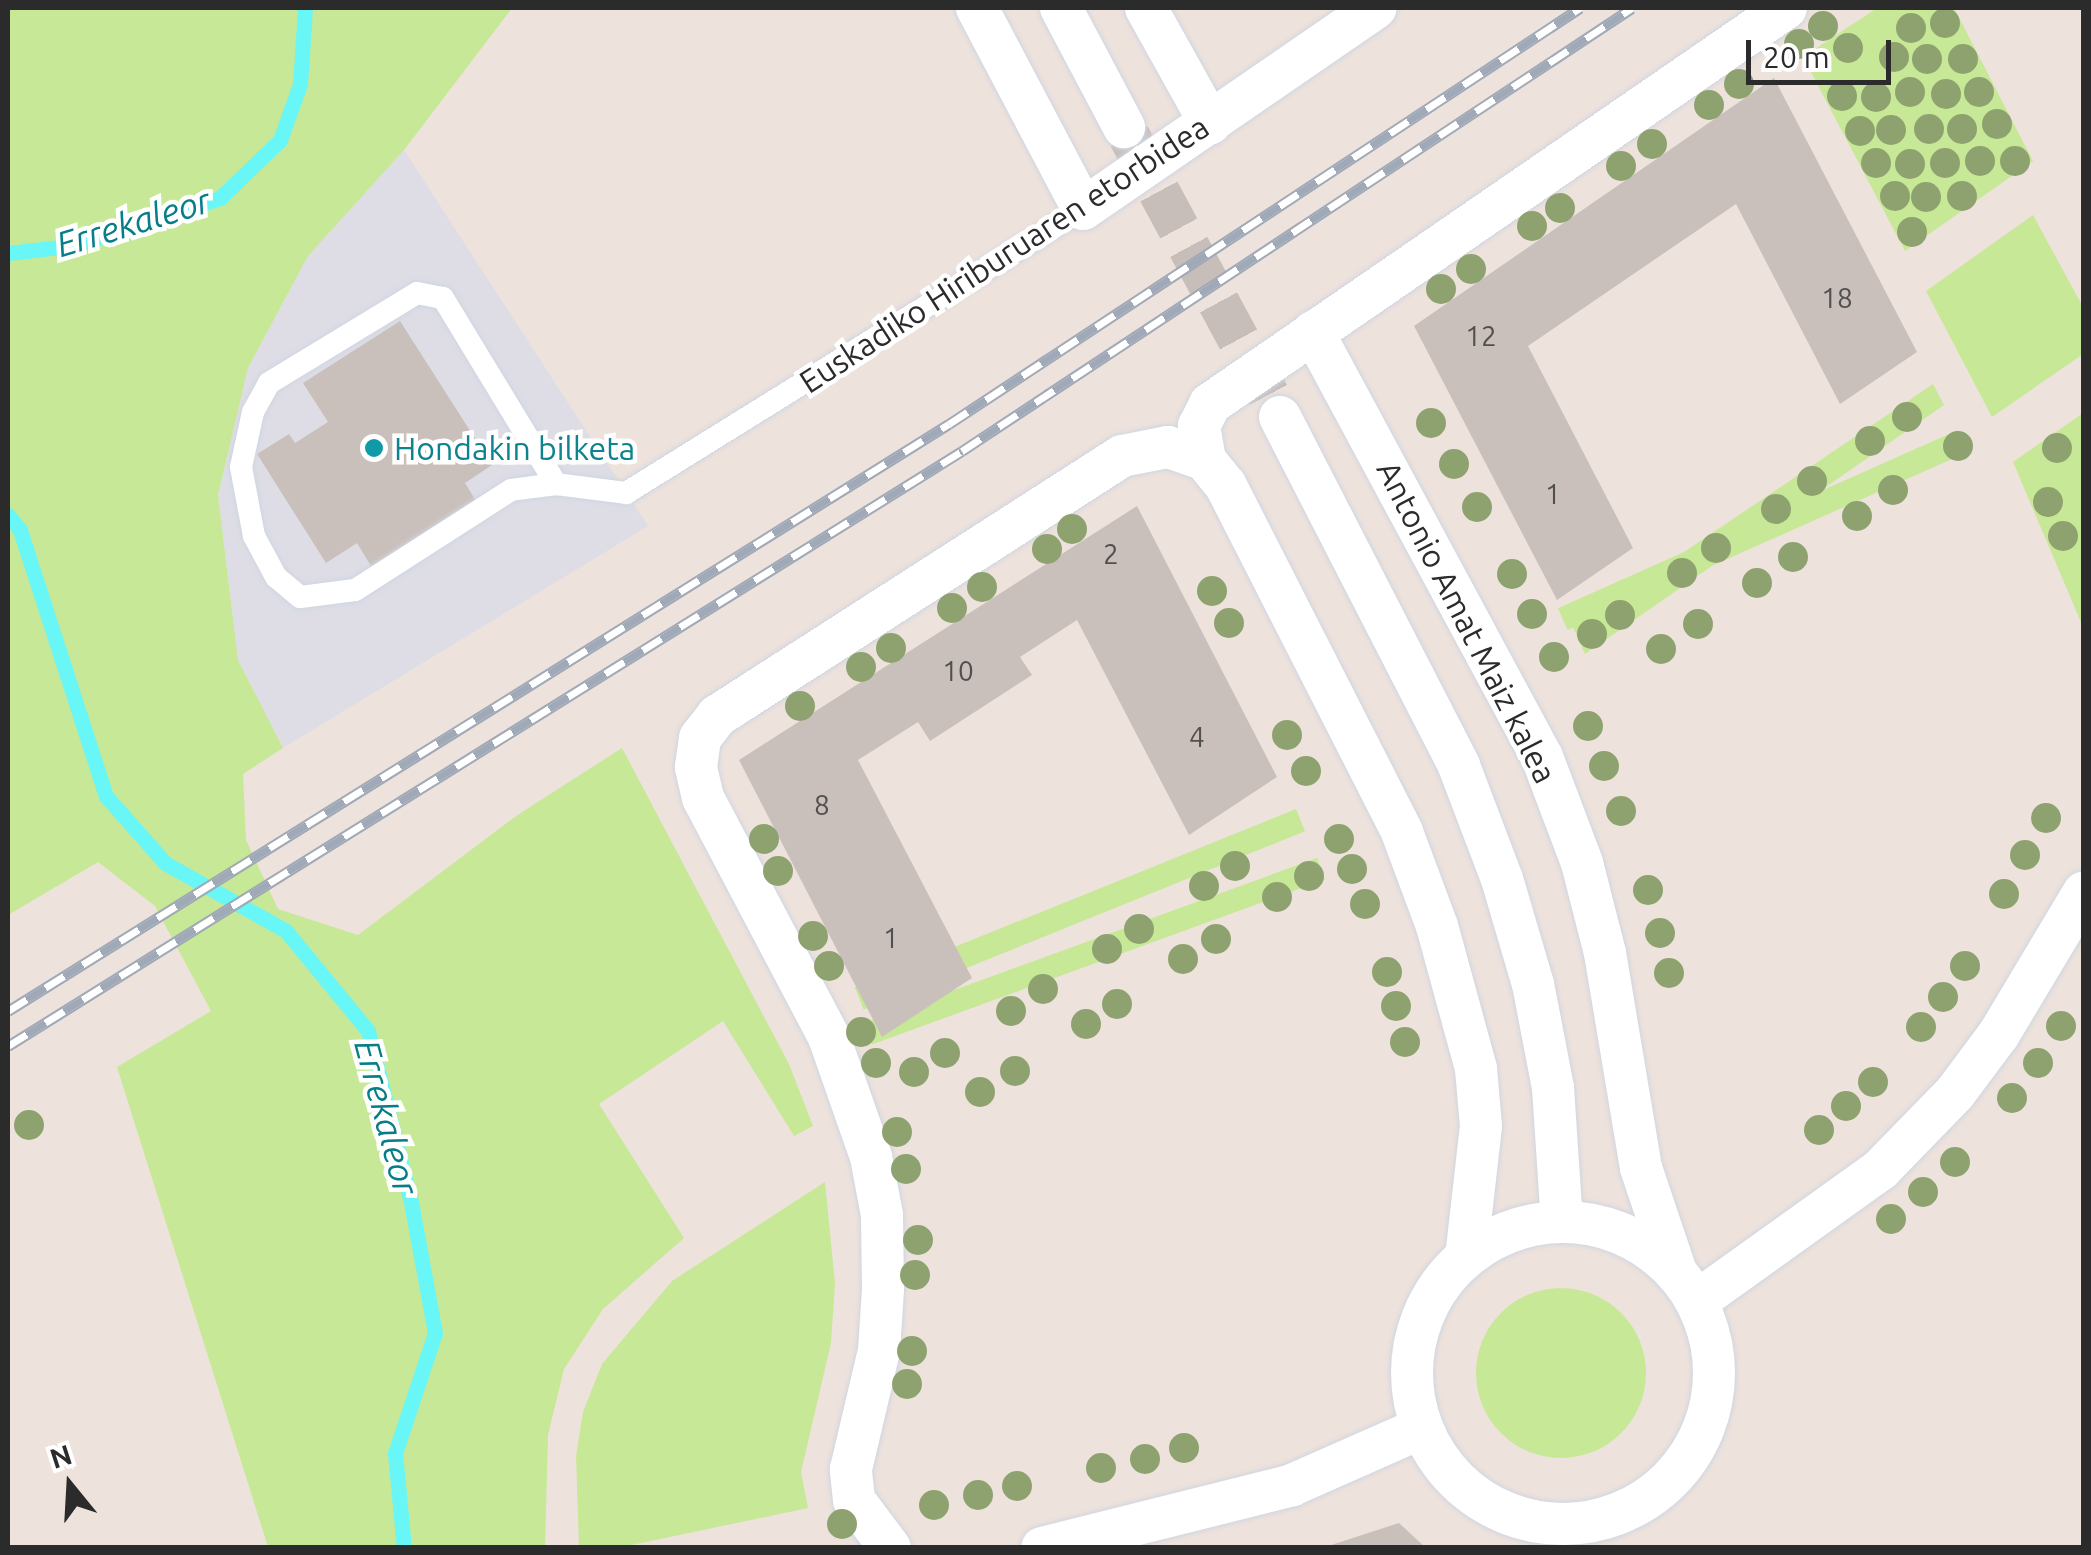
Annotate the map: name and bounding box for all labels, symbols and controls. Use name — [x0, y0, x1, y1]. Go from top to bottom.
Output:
scale bar — [1751, 20, 1896, 82]
text: 20 m — [1763, 40, 1830, 74]
street label: Euskadiko Hiriburuaren etorbidea — [792, 107, 1216, 401]
water label: Errekaleor — [51, 179, 215, 265]
house number: 18 — [1821, 281, 1853, 315]
house number: 12 — [1465, 319, 1497, 353]
place label: Hondakin bilketa — [394, 429, 635, 467]
marker: Hondakin bilketa — [363, 437, 385, 459]
street label: Antonio Amat Maiz kalea — [1369, 455, 1565, 789]
house number: 1 — [1545, 477, 1561, 511]
house number: 2 — [1103, 537, 1119, 571]
house number: 10 — [942, 654, 974, 688]
house number: 4 — [1189, 720, 1205, 754]
house number: 8 — [814, 788, 830, 822]
house number: 1 — [883, 921, 899, 955]
water label: Errekaleor — [346, 1035, 428, 1199]
north arrow — [20, 1435, 120, 1535]
text: N — [46, 1438, 75, 1474]

